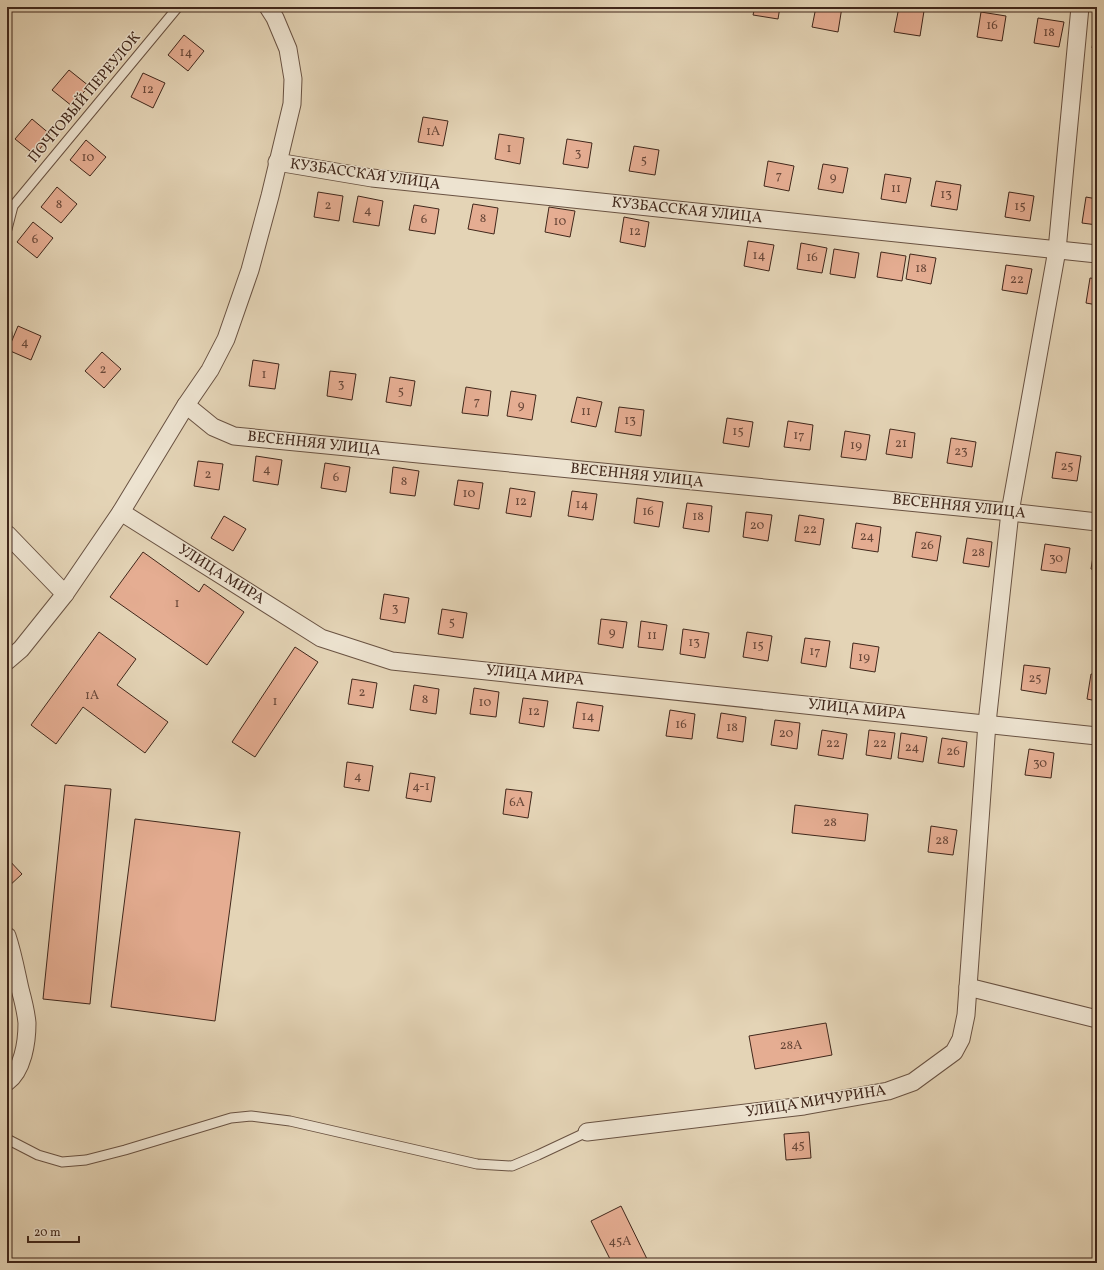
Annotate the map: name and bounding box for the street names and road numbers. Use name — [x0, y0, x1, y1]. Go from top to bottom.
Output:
street label: ПОЧТОВЫЙ ПЕРЕУЛОК — [24, 28, 146, 168]
street label: КУЗБАССКАЯ УЛИЦА — [288, 154, 442, 196]
street label: КУЗБАССКАЯ УЛИЦА — [610, 193, 764, 229]
street label: ВЕСЕННЯЯ УЛИЦА — [246, 427, 382, 461]
street label: ВЕСЕННЯЯ УЛИЦА — [569, 459, 705, 493]
street label: ВЕСЕННЯЯ УЛИЦА — [891, 490, 1027, 524]
street label: УЛИЦА МИРА — [174, 540, 269, 610]
street label: УЛИЦА МИРА — [485, 660, 586, 692]
street label: УЛИЦА МИРА — [807, 694, 908, 726]
street label: УЛИЦА МИЧУРИНА — [744, 1080, 888, 1123]

